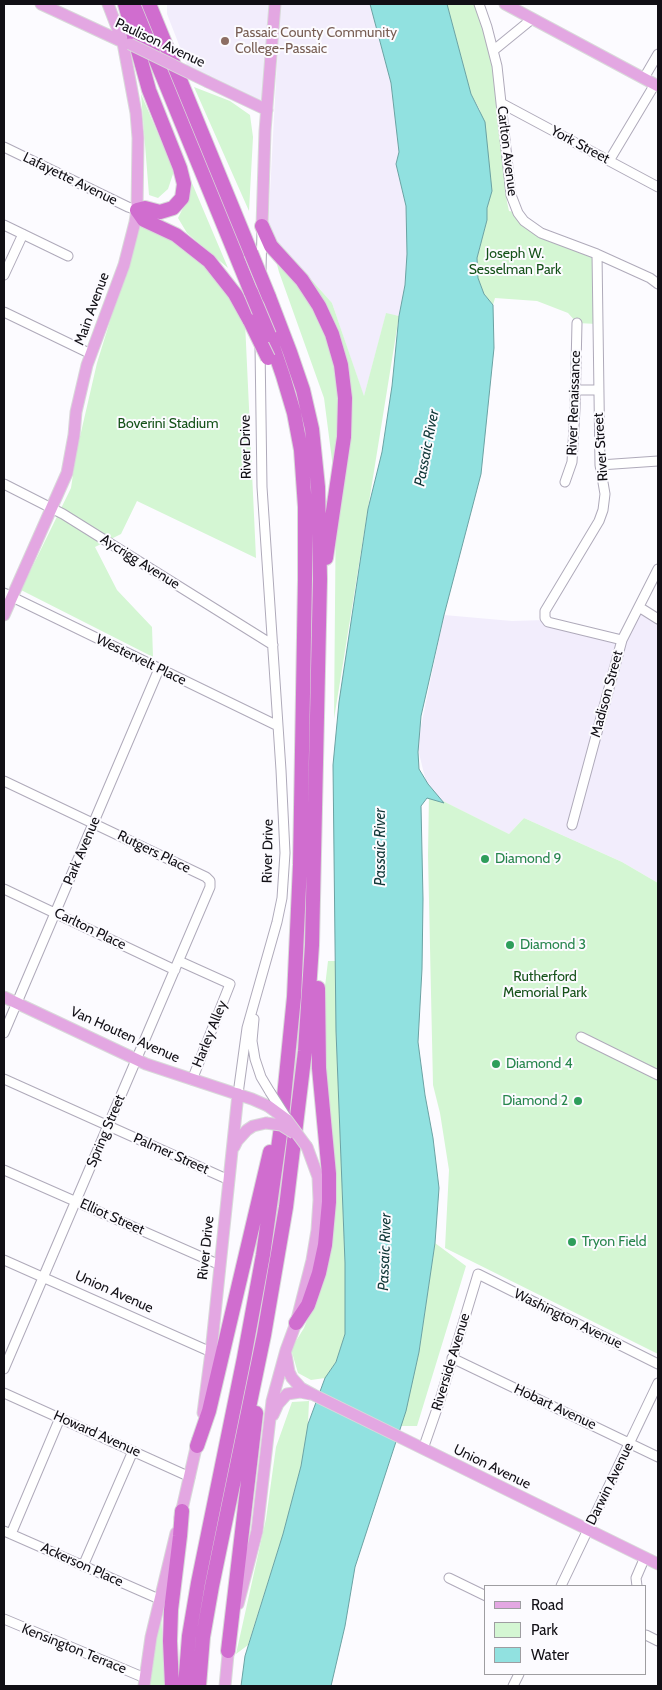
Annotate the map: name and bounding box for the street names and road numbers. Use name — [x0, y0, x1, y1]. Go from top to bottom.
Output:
street label: Paulison Avenue — [112, 15, 208, 71]
street label: Carlton Avenue — [493, 105, 521, 197]
street label: York Street — [548, 122, 612, 168]
street label: Lafayette Avenue — [20, 149, 120, 209]
street label: Main Avenue — [71, 270, 113, 348]
street label: River Renaissance — [564, 350, 584, 456]
street label: River Street — [590, 412, 612, 482]
street label: River Drive — [237, 415, 255, 479]
street label: Aycrigg Avenue — [97, 531, 183, 593]
street label: Westervelt Place — [93, 631, 189, 689]
street label: Madison Street — [587, 649, 627, 739]
street label: Park Avenue — [60, 814, 104, 888]
street label: River Drive — [259, 819, 277, 883]
street label: Rutgers Place — [115, 827, 193, 877]
street label: Carlton Place — [51, 904, 129, 954]
street label: Harley Alley — [189, 998, 231, 1070]
street label: Van Houten Avenue — [68, 1003, 182, 1067]
street label: Spring Street — [83, 1092, 129, 1170]
street label: Palmer Street — [131, 1130, 211, 1178]
street label: Elliot Street — [77, 1195, 147, 1239]
street label: River Drive — [194, 1215, 218, 1281]
street label: Union Avenue — [72, 1267, 156, 1317]
street label: Washington Avenue — [511, 1286, 625, 1352]
street label: Riverside Avenue — [428, 1311, 474, 1413]
street label: Hobart Avenue — [511, 1381, 599, 1433]
street label: Howard Avenue — [51, 1407, 143, 1461]
street label: Darwin Avenue — [583, 1440, 637, 1528]
street label: Union Avenue — [451, 1441, 533, 1493]
street label: Ackerson Place — [38, 1539, 126, 1591]
street label: Kensington Terrace — [19, 1620, 129, 1678]

